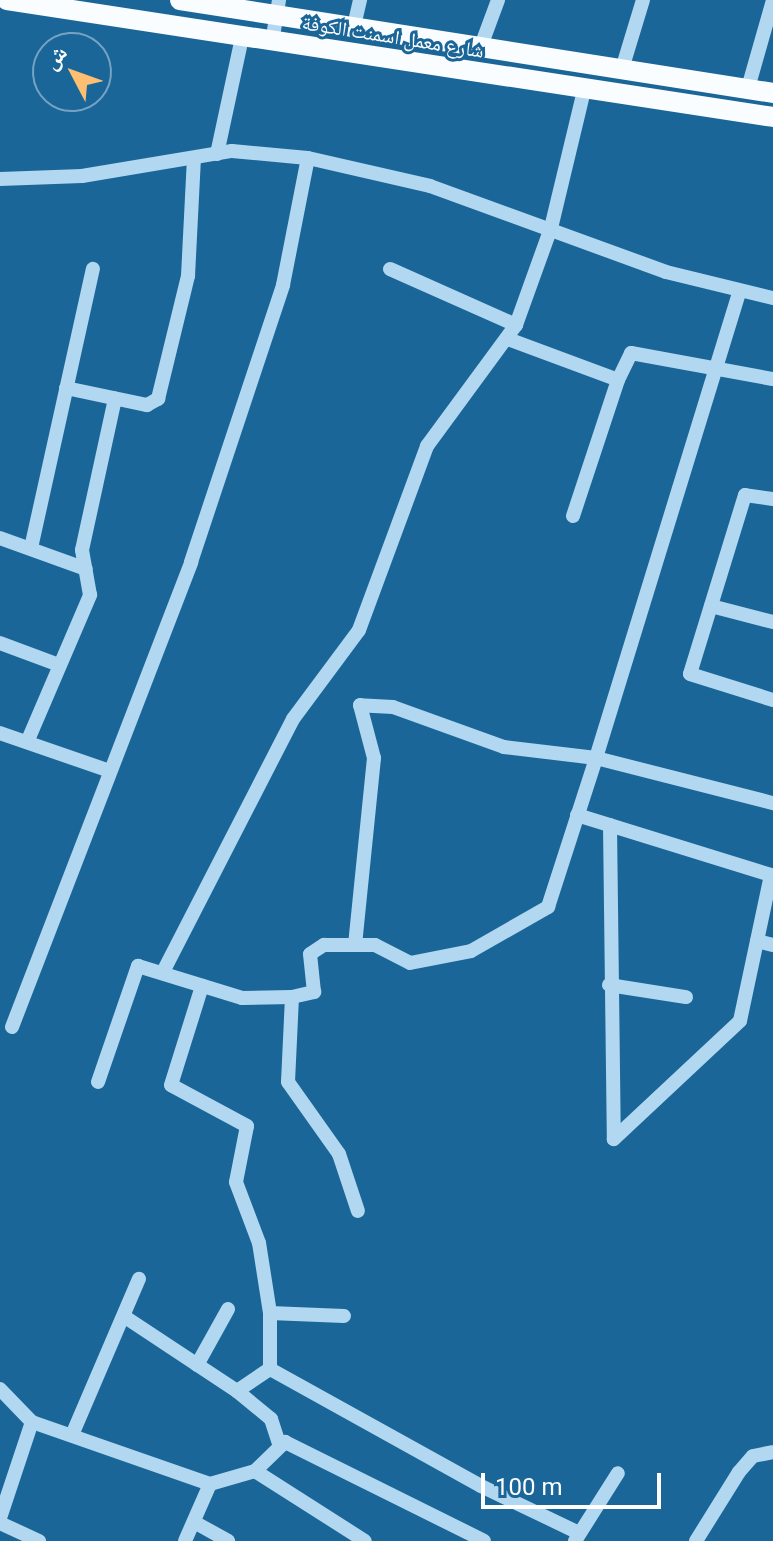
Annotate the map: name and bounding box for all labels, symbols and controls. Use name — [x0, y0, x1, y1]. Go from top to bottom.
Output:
street label: شارع معمل اسمنت الكوفة — [300, 11, 486, 63]
north arrow — [32, 32, 112, 112]
text: ش — [38, 40, 72, 74]
scale bar — [485, 1457, 665, 1507]
text: 100 m — [495, 1473, 562, 1501]

